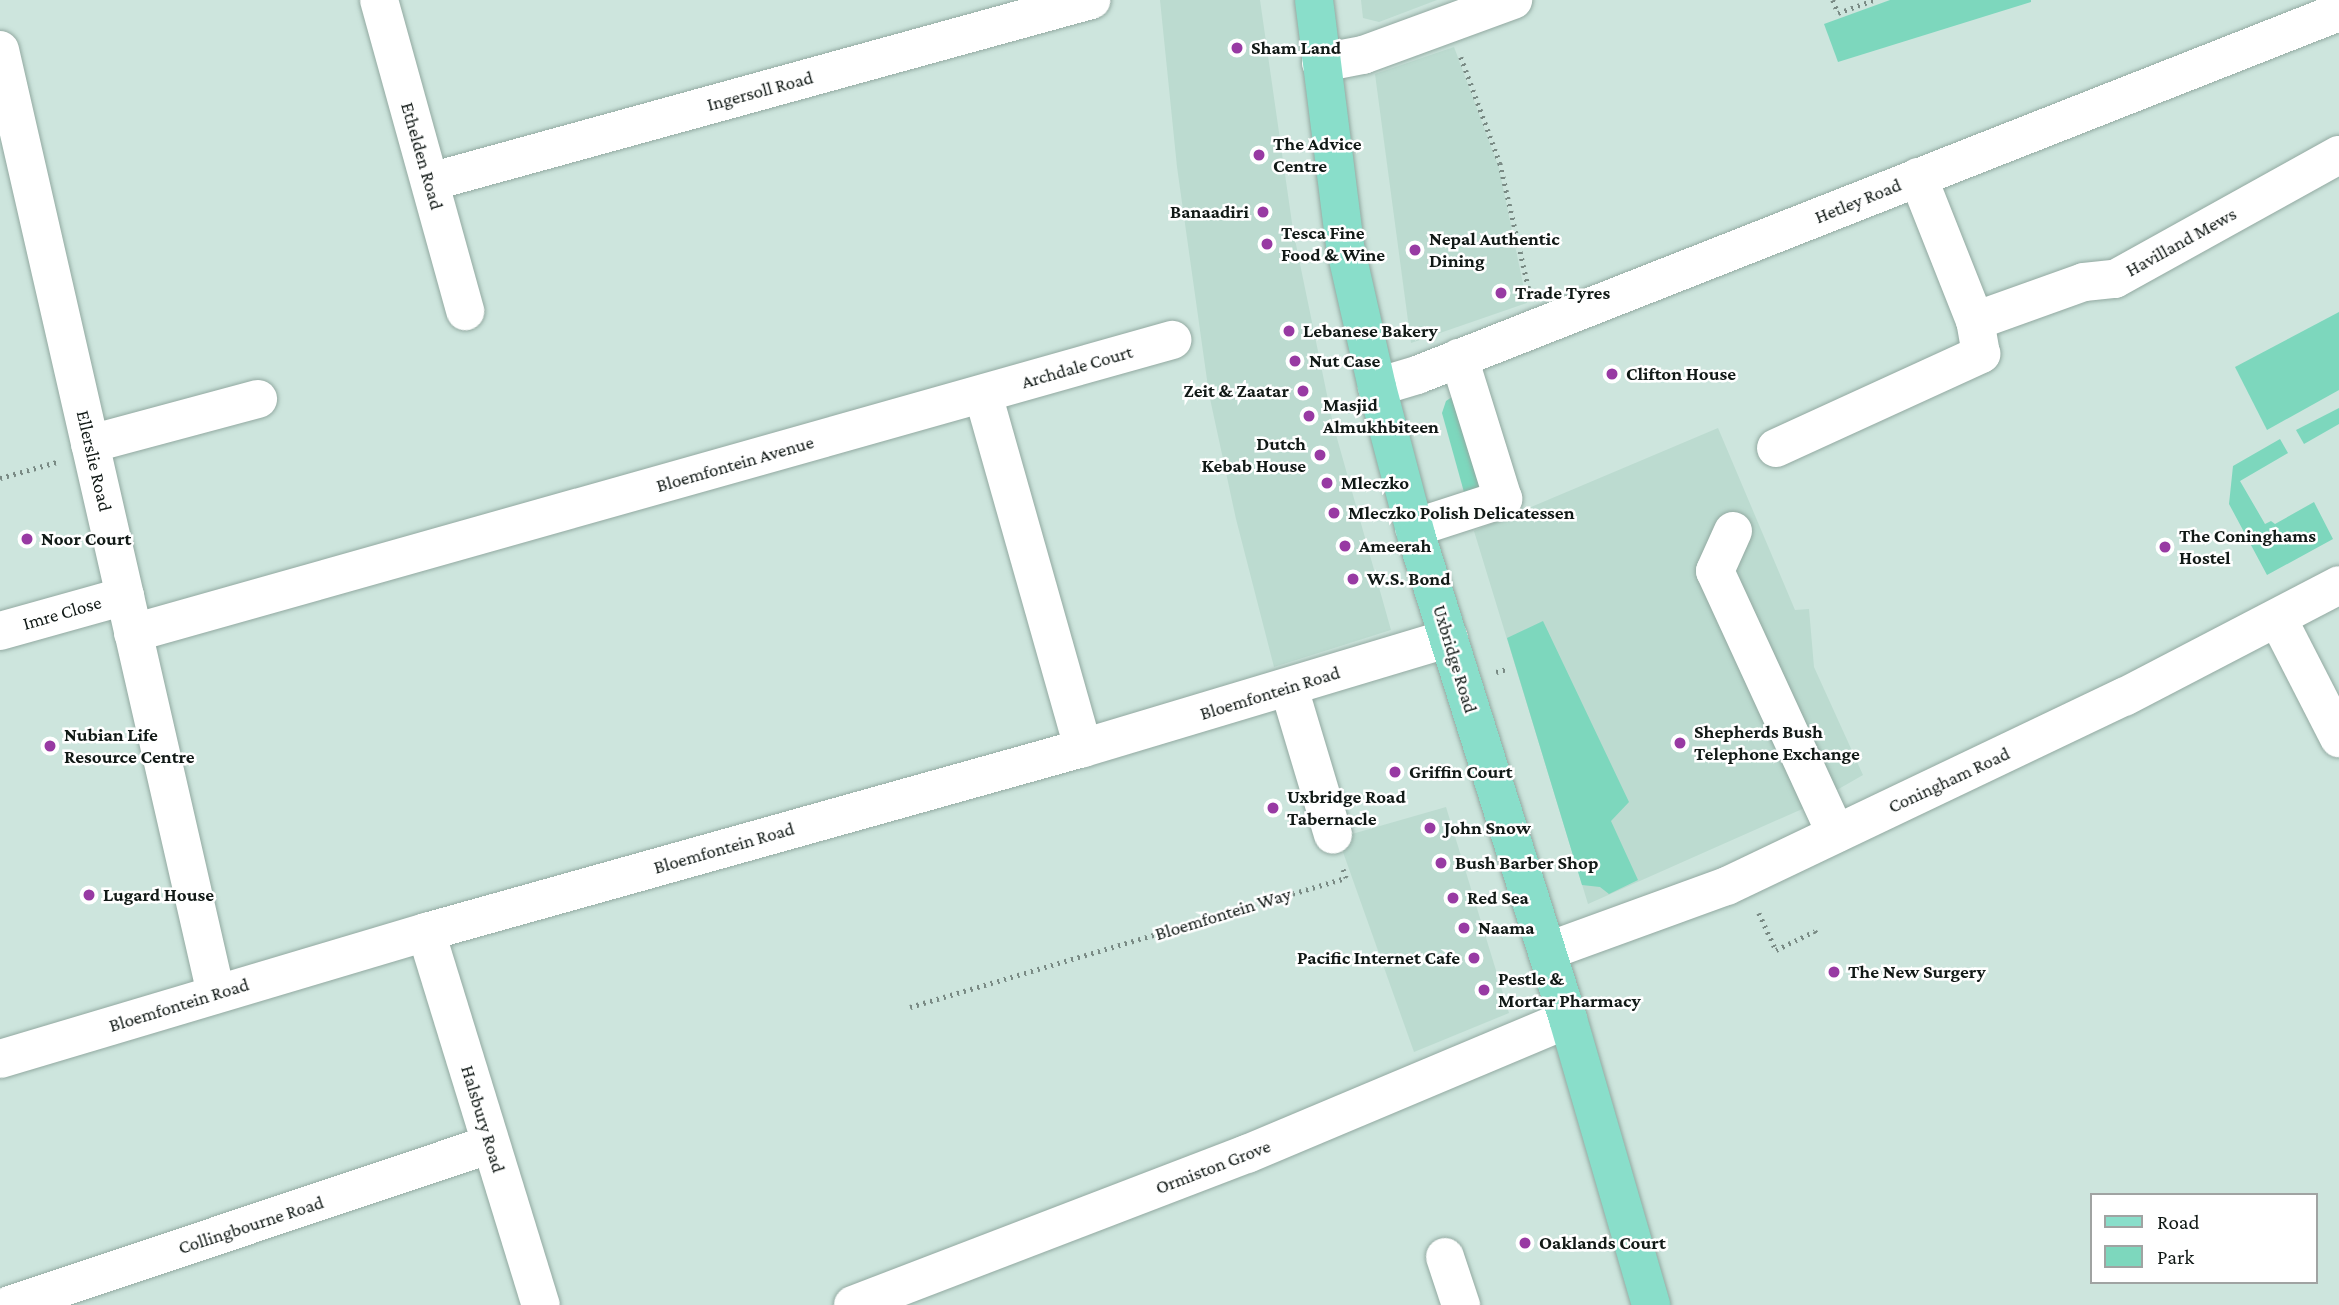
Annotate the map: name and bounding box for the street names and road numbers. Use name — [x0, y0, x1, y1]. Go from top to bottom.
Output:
street label: Ingersoll Road — [704, 66, 816, 116]
street label: Ethelden Road — [396, 100, 448, 212]
street label: Hetley Road — [1811, 173, 1905, 229]
street label: Havilland Mews — [2122, 202, 2240, 282]
street label: Archdale Court — [1019, 340, 1135, 394]
street label: Ellerslie Road — [71, 408, 117, 514]
street label: Bloemfontein Avenue — [654, 431, 816, 497]
street label: Imre Close — [20, 591, 104, 635]
street label: Uxbridge Road — [1428, 602, 1482, 716]
street label: Bloemfontein Road — [1197, 661, 1343, 725]
street label: Coningham Road — [1885, 742, 2013, 818]
street label: Bloemfontein Road — [651, 817, 797, 879]
street label: Bloemfontein Way — [1152, 883, 1294, 945]
street label: Bloemfontein Road — [106, 973, 252, 1037]
street label: Halsbury Road — [456, 1063, 510, 1175]
street label: Ormiston Grove — [1152, 1135, 1274, 1199]
street label: Collingbourne Road — [175, 1191, 327, 1259]

